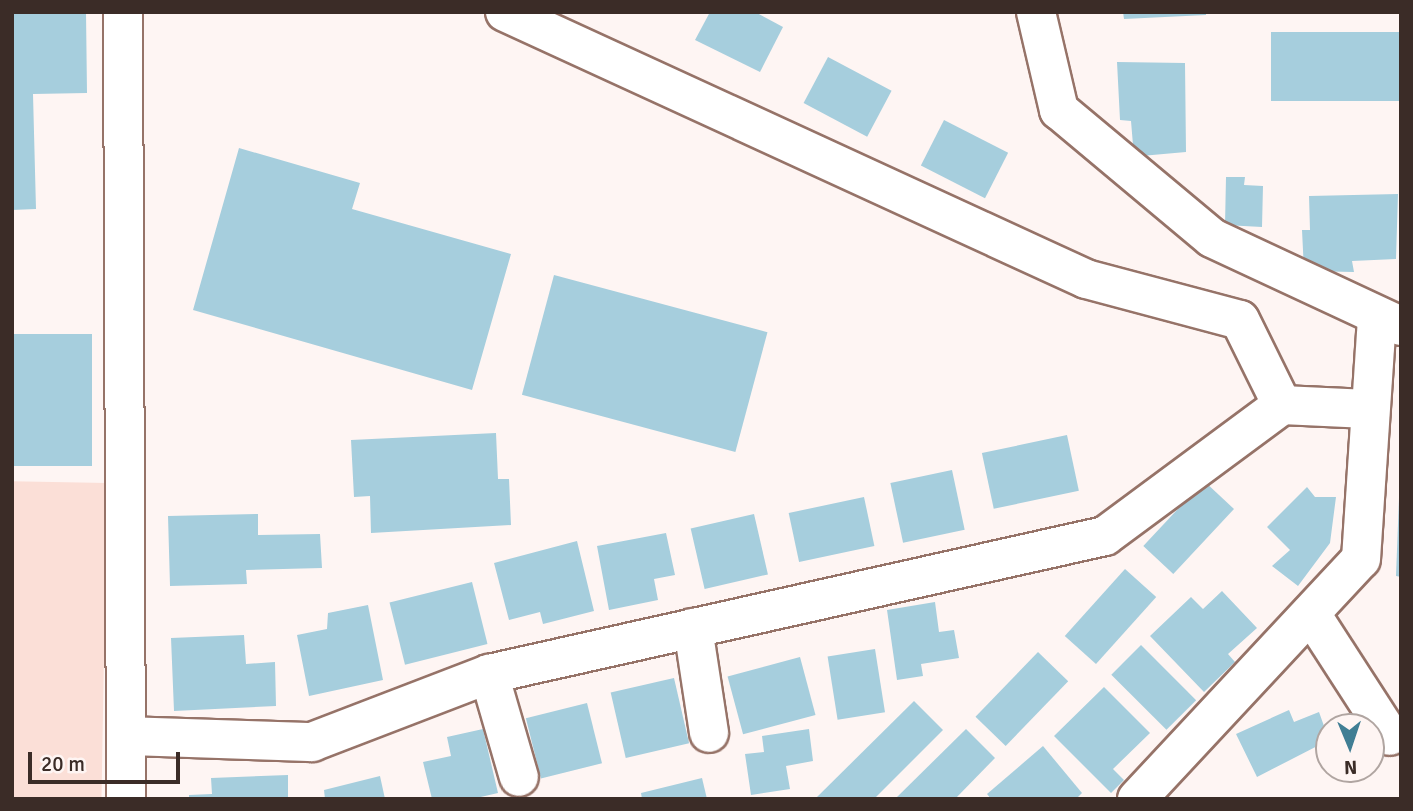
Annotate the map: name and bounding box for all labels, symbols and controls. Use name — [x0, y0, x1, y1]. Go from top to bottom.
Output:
north arrow — [1315, 713, 1385, 783]
scale bar — [32, 738, 184, 782]
text: 20 m — [41, 751, 85, 777]
text: N — [1344, 755, 1358, 779]

